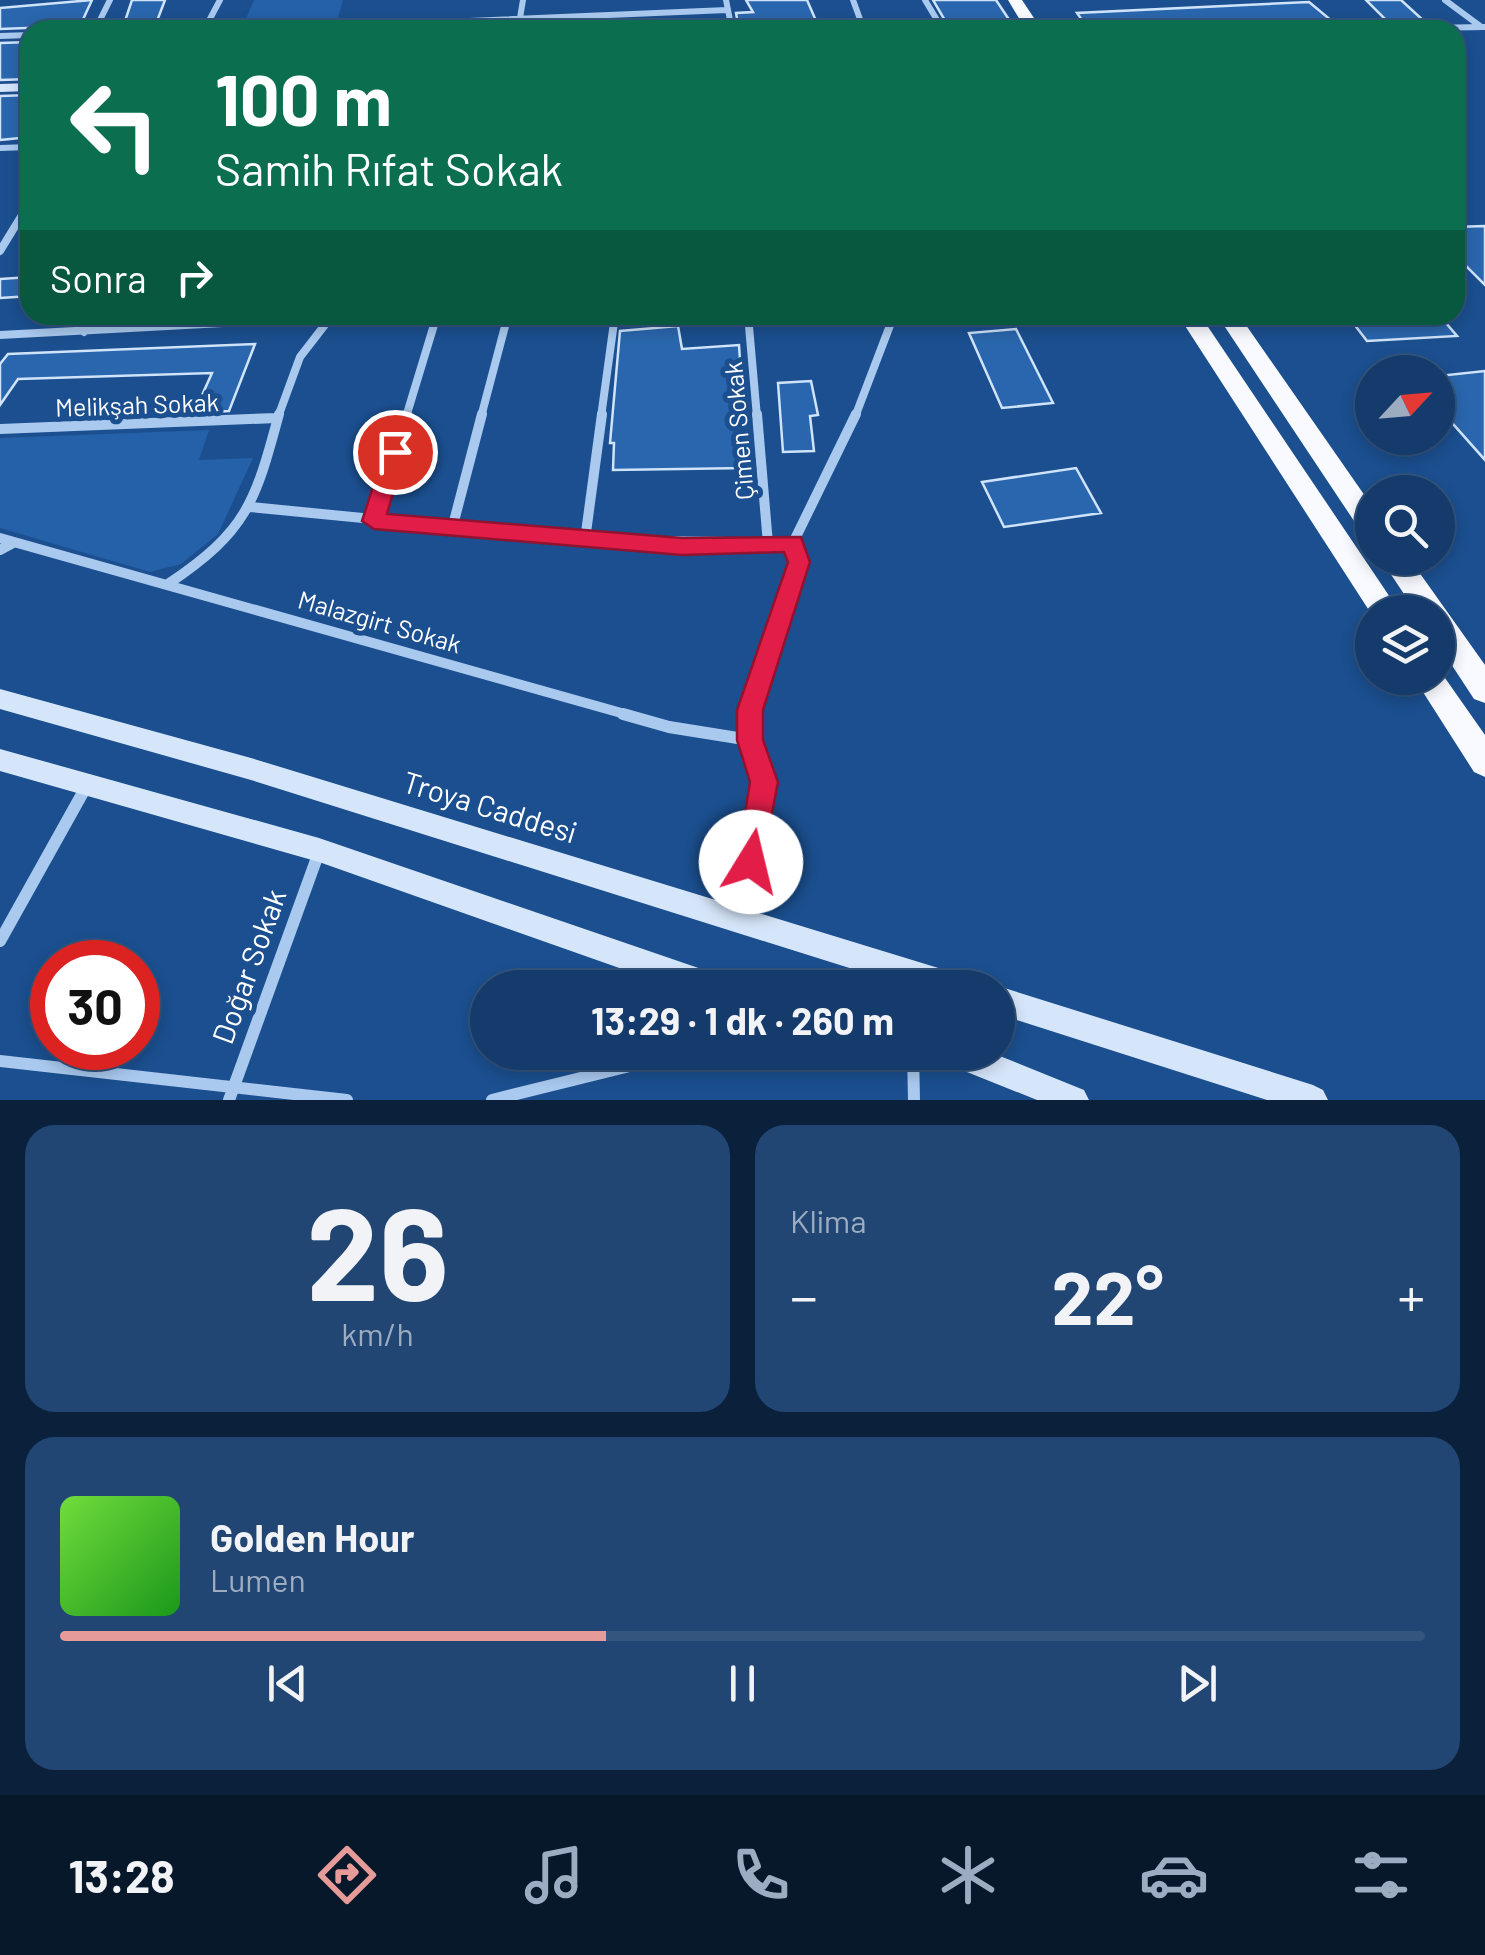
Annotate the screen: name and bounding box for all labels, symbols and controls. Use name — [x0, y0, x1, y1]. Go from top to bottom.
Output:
text: 100 m — [215, 56, 392, 140]
icon: left — [50, 60, 180, 190]
text: Samih Rıfat Sokak — [215, 141, 563, 195]
icon: right — [167, 250, 222, 305]
text: Sonra — [50, 255, 147, 301]
north arrow — [1355, 355, 1455, 455]
map controls — [1355, 355, 1455, 695]
street label: Çimen Sokak — [717, 361, 759, 501]
street label: Melikşah Sokak — [55, 386, 219, 422]
pin — [353, 410, 438, 495]
icon: arrive — [368, 425, 423, 480]
button: search — [1355, 475, 1455, 575]
street label: Malazgirt Sokak — [295, 583, 465, 659]
button: layers — [1355, 595, 1455, 695]
street label: Troya Caddesi — [399, 763, 581, 849]
position arrow — [699, 810, 803, 914]
street label: Doğar Sokak — [203, 884, 293, 1048]
speed limit sign: 30 — [30, 940, 160, 1070]
text: 13:29 · 1 dk · 260 m — [591, 997, 894, 1043]
text: 26 — [306, 1171, 449, 1327]
text: Klima — [790, 1201, 867, 1239]
text: 22° — [1051, 1250, 1164, 1340]
text: − — [790, 1262, 818, 1328]
text: + — [1397, 1262, 1425, 1328]
text: km/h — [341, 1314, 414, 1352]
text: Golden Hour — [210, 1514, 415, 1560]
text: Lumen — [210, 1560, 306, 1598]
icon: previous — [260, 1656, 315, 1711]
icon: pause — [715, 1656, 770, 1711]
icon: next — [1170, 1656, 1225, 1711]
icon: directions — [312, 1840, 382, 1910]
icon: music — [519, 1840, 589, 1910]
icon: phone — [726, 1840, 796, 1910]
icon: climate — [933, 1840, 1003, 1910]
icon: car — [1139, 1840, 1209, 1910]
icon: filters — [1346, 1840, 1416, 1910]
text: 13:28 — [68, 1848, 175, 1902]

